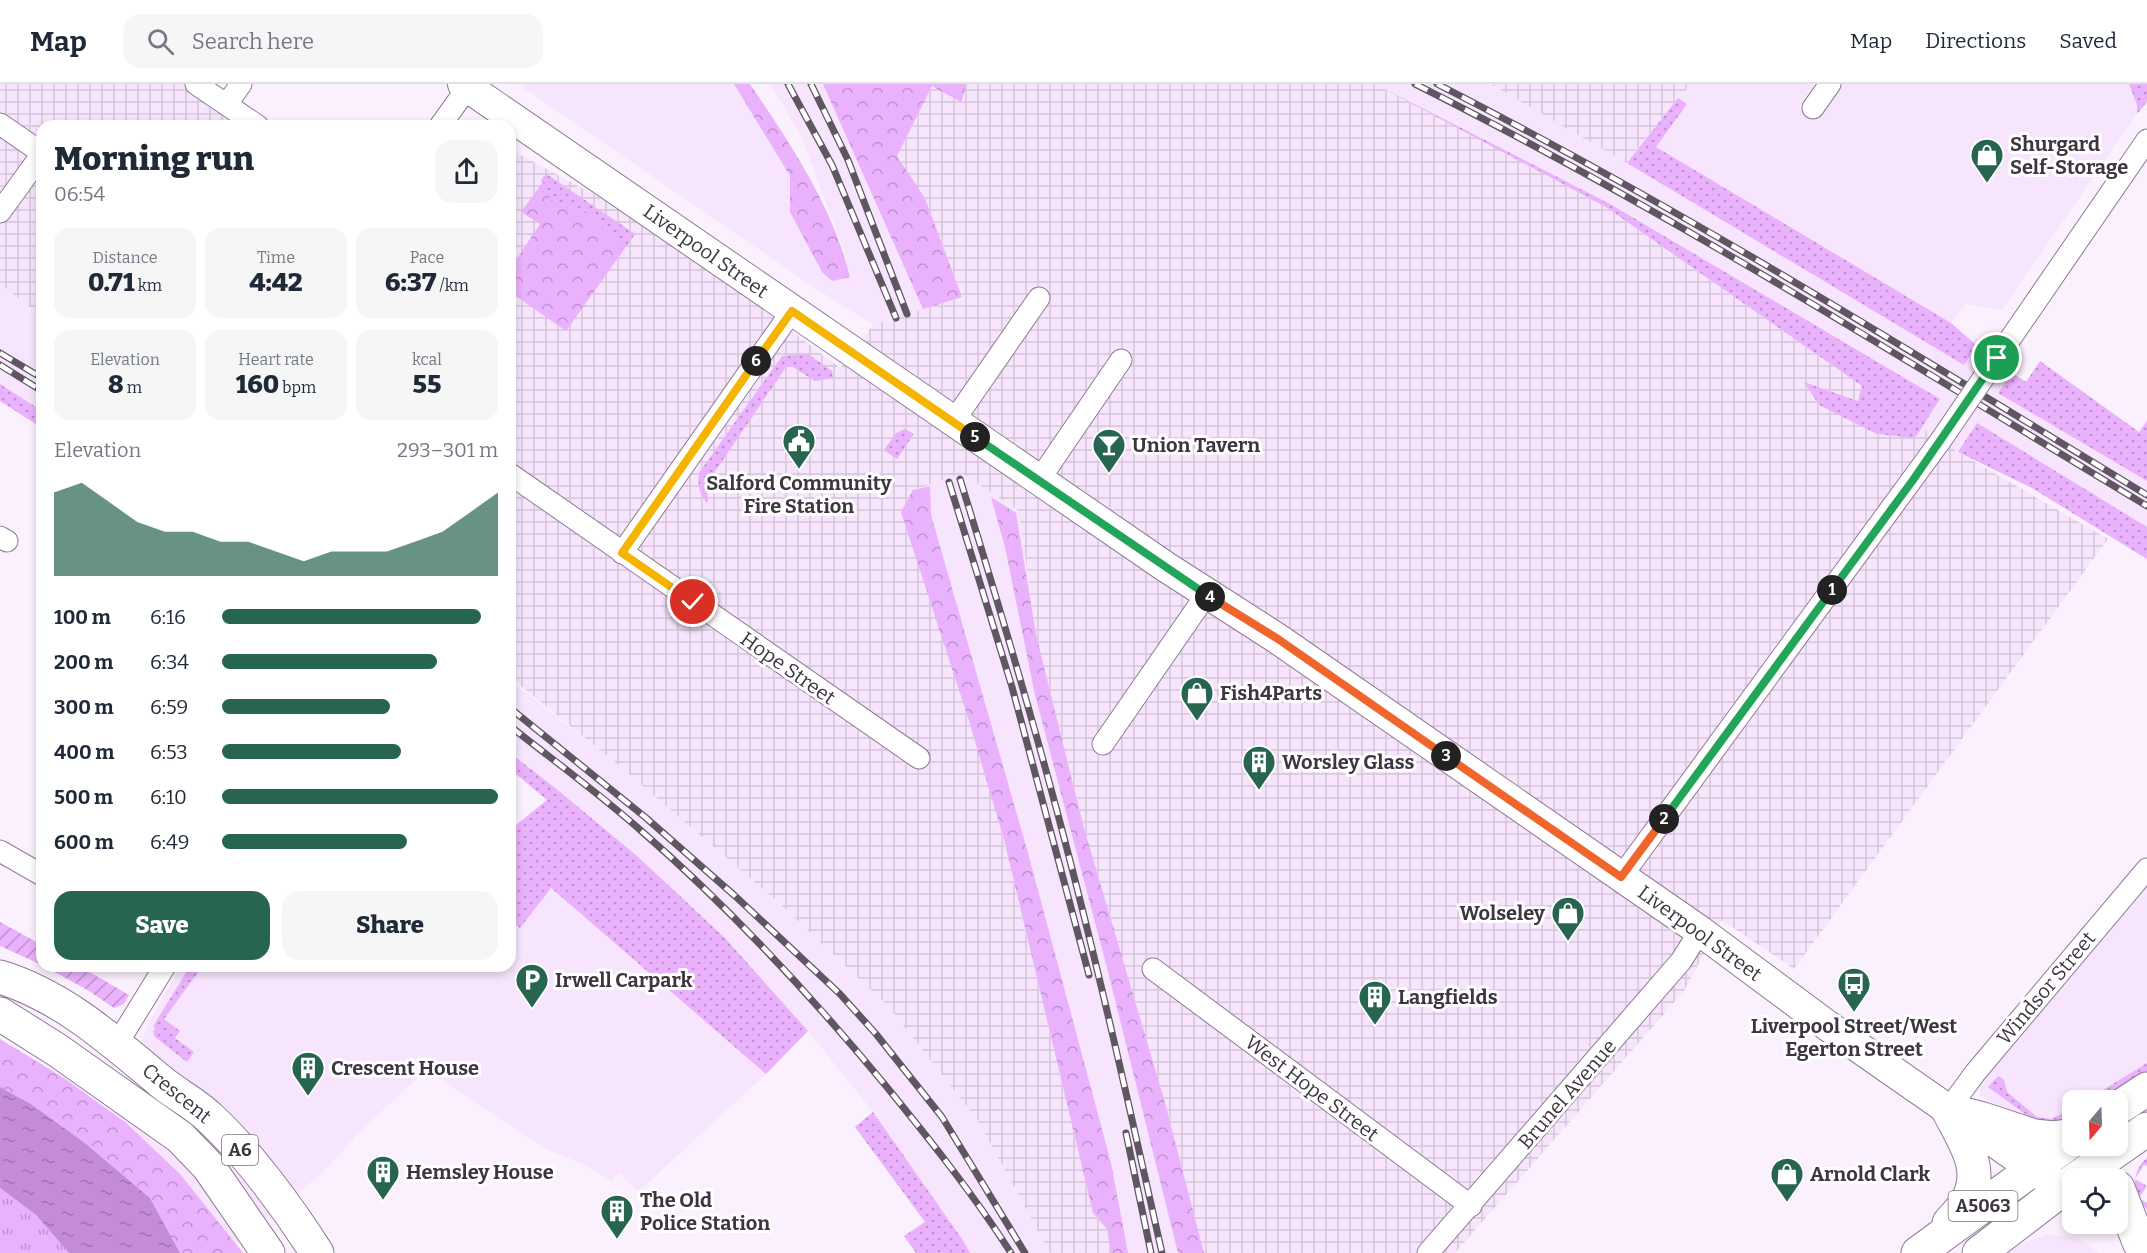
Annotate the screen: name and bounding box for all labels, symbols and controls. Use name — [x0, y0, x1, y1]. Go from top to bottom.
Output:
search box — [123, 14, 543, 68]
text: Map — [30, 25, 87, 58]
icon: search — [144, 25, 177, 58]
text: Search here — [192, 28, 314, 55]
text: Map — [1850, 28, 1892, 54]
text: Directions — [1925, 28, 2026, 54]
text: Saved — [2059, 28, 2117, 54]
place label: Shurgard Self-Storage — [2010, 132, 2128, 179]
shop icon: Shurgard Self-Storage — [1969, 137, 2005, 184]
text: Morning run — [54, 139, 254, 179]
button: share — [435, 140, 498, 203]
text: 06:54 — [54, 182, 105, 206]
street label: Liverpool Street — [639, 199, 773, 303]
text: Distance — [93, 248, 157, 267]
text: Time — [257, 248, 295, 267]
text: Pace — [410, 248, 444, 267]
text: 0.71 — [88, 267, 135, 298]
text: 4:42 — [249, 267, 303, 298]
text: 6:37 — [385, 267, 436, 298]
text: km — [135, 276, 162, 295]
text: /km — [436, 276, 469, 295]
pin — [1971, 332, 2022, 383]
icon: arrive — [1980, 341, 2013, 374]
pin: 6 — [741, 346, 771, 376]
text: Elevation — [90, 350, 160, 369]
text: Heart rate — [238, 350, 314, 369]
text: kcal — [412, 350, 442, 369]
text: 6 — [751, 351, 761, 370]
text: 8 — [108, 369, 124, 400]
text: 160 — [236, 369, 279, 400]
text: 55 — [413, 369, 441, 400]
text: m — [124, 378, 142, 397]
text: bpm — [279, 378, 316, 397]
pin: 5 — [960, 422, 990, 452]
public building icon: Salford Community Fire Station — [781, 423, 817, 470]
text: 5 — [971, 427, 979, 446]
bar icon: Union Tavern — [1091, 427, 1127, 474]
place label: Union Tavern — [1132, 433, 1260, 457]
text: Elevation — [54, 438, 141, 462]
text: 293–301 m — [397, 438, 498, 462]
place label: Salford Community Fire Station — [706, 471, 893, 518]
pin: 1 — [1817, 575, 1847, 605]
pin — [667, 576, 718, 627]
text: 1 — [1829, 580, 1835, 599]
pin: 4 — [1195, 582, 1225, 612]
icon: check — [676, 585, 709, 618]
text: 4 — [1205, 587, 1215, 606]
text: 100 m — [54, 605, 111, 629]
text: 6:16 — [150, 605, 186, 629]
street label: Hope Street — [736, 627, 840, 709]
text: 200 m — [54, 650, 113, 674]
text: 6:34 — [150, 650, 189, 674]
shop icon: Fish4Parts — [1179, 675, 1215, 722]
place label: Fish4Parts — [1220, 681, 1322, 705]
text: 300 m — [54, 695, 114, 719]
text: 6:59 — [150, 695, 188, 719]
text: 400 m — [54, 740, 114, 764]
text: 6:53 — [150, 740, 188, 764]
pin: 3 — [1431, 741, 1461, 771]
building icon: Worsley Glass — [1241, 744, 1277, 791]
text: 3 — [1441, 746, 1451, 765]
place label: Worsley Glass — [1282, 750, 1415, 774]
text: 500 m — [54, 785, 113, 809]
text: 6:10 — [150, 785, 187, 809]
pin: 2 — [1649, 804, 1679, 834]
text: 2 — [1659, 809, 1669, 828]
text: 600 m — [54, 830, 114, 854]
text: 6:49 — [150, 830, 189, 854]
street label: Liverpool Street — [1633, 880, 1767, 986]
button: Save — [54, 891, 270, 960]
button: Share — [282, 891, 498, 960]
shop icon: Wolseley — [1550, 895, 1586, 942]
place label: Wolseley — [1459, 901, 1546, 925]
street label: Windsor Street — [1992, 926, 2100, 1050]
parking icon: Irwell Carpark — [514, 962, 550, 1009]
bus stop icon: Liverpool Street/West Egerton Street — [1836, 966, 1872, 1013]
place label: Irwell Carpark — [555, 968, 692, 992]
building icon: Langfields — [1357, 979, 1393, 1026]
place label: Langfields — [1398, 985, 1498, 1009]
place label: Liverpool Street/West Egerton Street — [1751, 1014, 1957, 1061]
street label: West Hope Street — [1240, 1030, 1384, 1146]
street label: Brunel Avenue — [1513, 1034, 1621, 1154]
building icon: Crescent House — [290, 1050, 326, 1097]
place label: Crescent House — [331, 1056, 479, 1080]
street label: Crescent — [138, 1058, 216, 1128]
north arrow — [2062, 1090, 2128, 1156]
map controls — [2062, 1090, 2128, 1234]
road number: A6 — [222, 1135, 258, 1165]
building icon: Hemsley House — [365, 1154, 401, 1201]
shop icon: Arnold Clark — [1769, 1156, 1805, 1203]
place label: Hemsley House — [406, 1160, 554, 1184]
place label: Arnold Clark — [1810, 1162, 1930, 1186]
button: locate — [2062, 1168, 2128, 1234]
place label: The Old Police Station — [640, 1188, 770, 1235]
road number: A5063 — [1948, 1191, 2018, 1221]
building icon: The Old Police Station — [599, 1193, 635, 1240]

